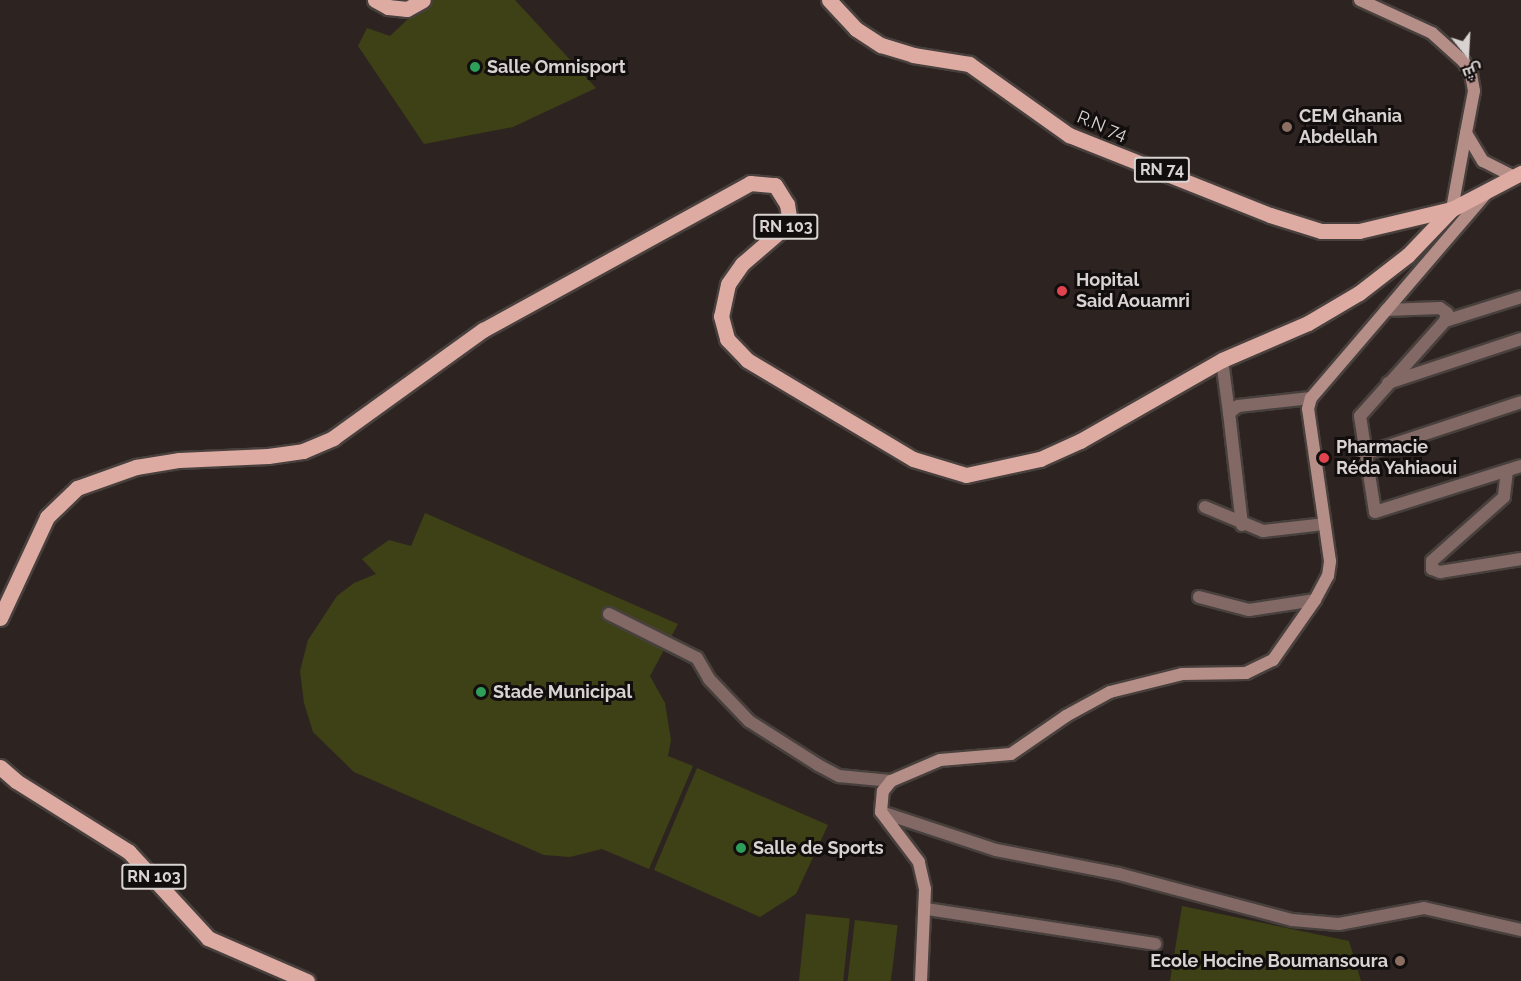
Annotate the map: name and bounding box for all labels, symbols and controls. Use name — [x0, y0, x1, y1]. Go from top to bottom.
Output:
north arrow — [1437, 24, 1497, 84]
place label: Salle Omnisport — [487, 56, 626, 78]
text: ش — [1460, 59, 1485, 84]
marker: Salle Omnisport — [468, 60, 482, 74]
street label: R.N 74 — [1074, 106, 1130, 146]
place label: CEM Ghania Abdellah — [1299, 106, 1402, 148]
marker: CEM Ghania Abdellah — [1280, 120, 1294, 134]
road number: RN 74 — [1134, 157, 1190, 183]
road number: RN 103 — [753, 214, 819, 240]
place label: Hopital Said Aouamri — [1076, 270, 1190, 312]
marker: Hopital Said Aouamri — [1053, 282, 1071, 300]
place label: Pharmacie Réda Yahiaoui — [1336, 437, 1458, 480]
marker: Pharmacie Réda Yahiaoui — [1317, 451, 1331, 465]
place label: Stade Municipal — [493, 681, 632, 703]
marker: Stade Municipal — [474, 685, 488, 699]
place label: Salle de Sports — [753, 837, 884, 859]
marker: Salle de Sports — [734, 841, 748, 855]
road number: RN 103 — [121, 864, 187, 890]
place label: Ecole Hocine Boumansoura — [1150, 950, 1388, 972]
marker: Ecole Hocine Boumansoura — [1393, 954, 1407, 968]

